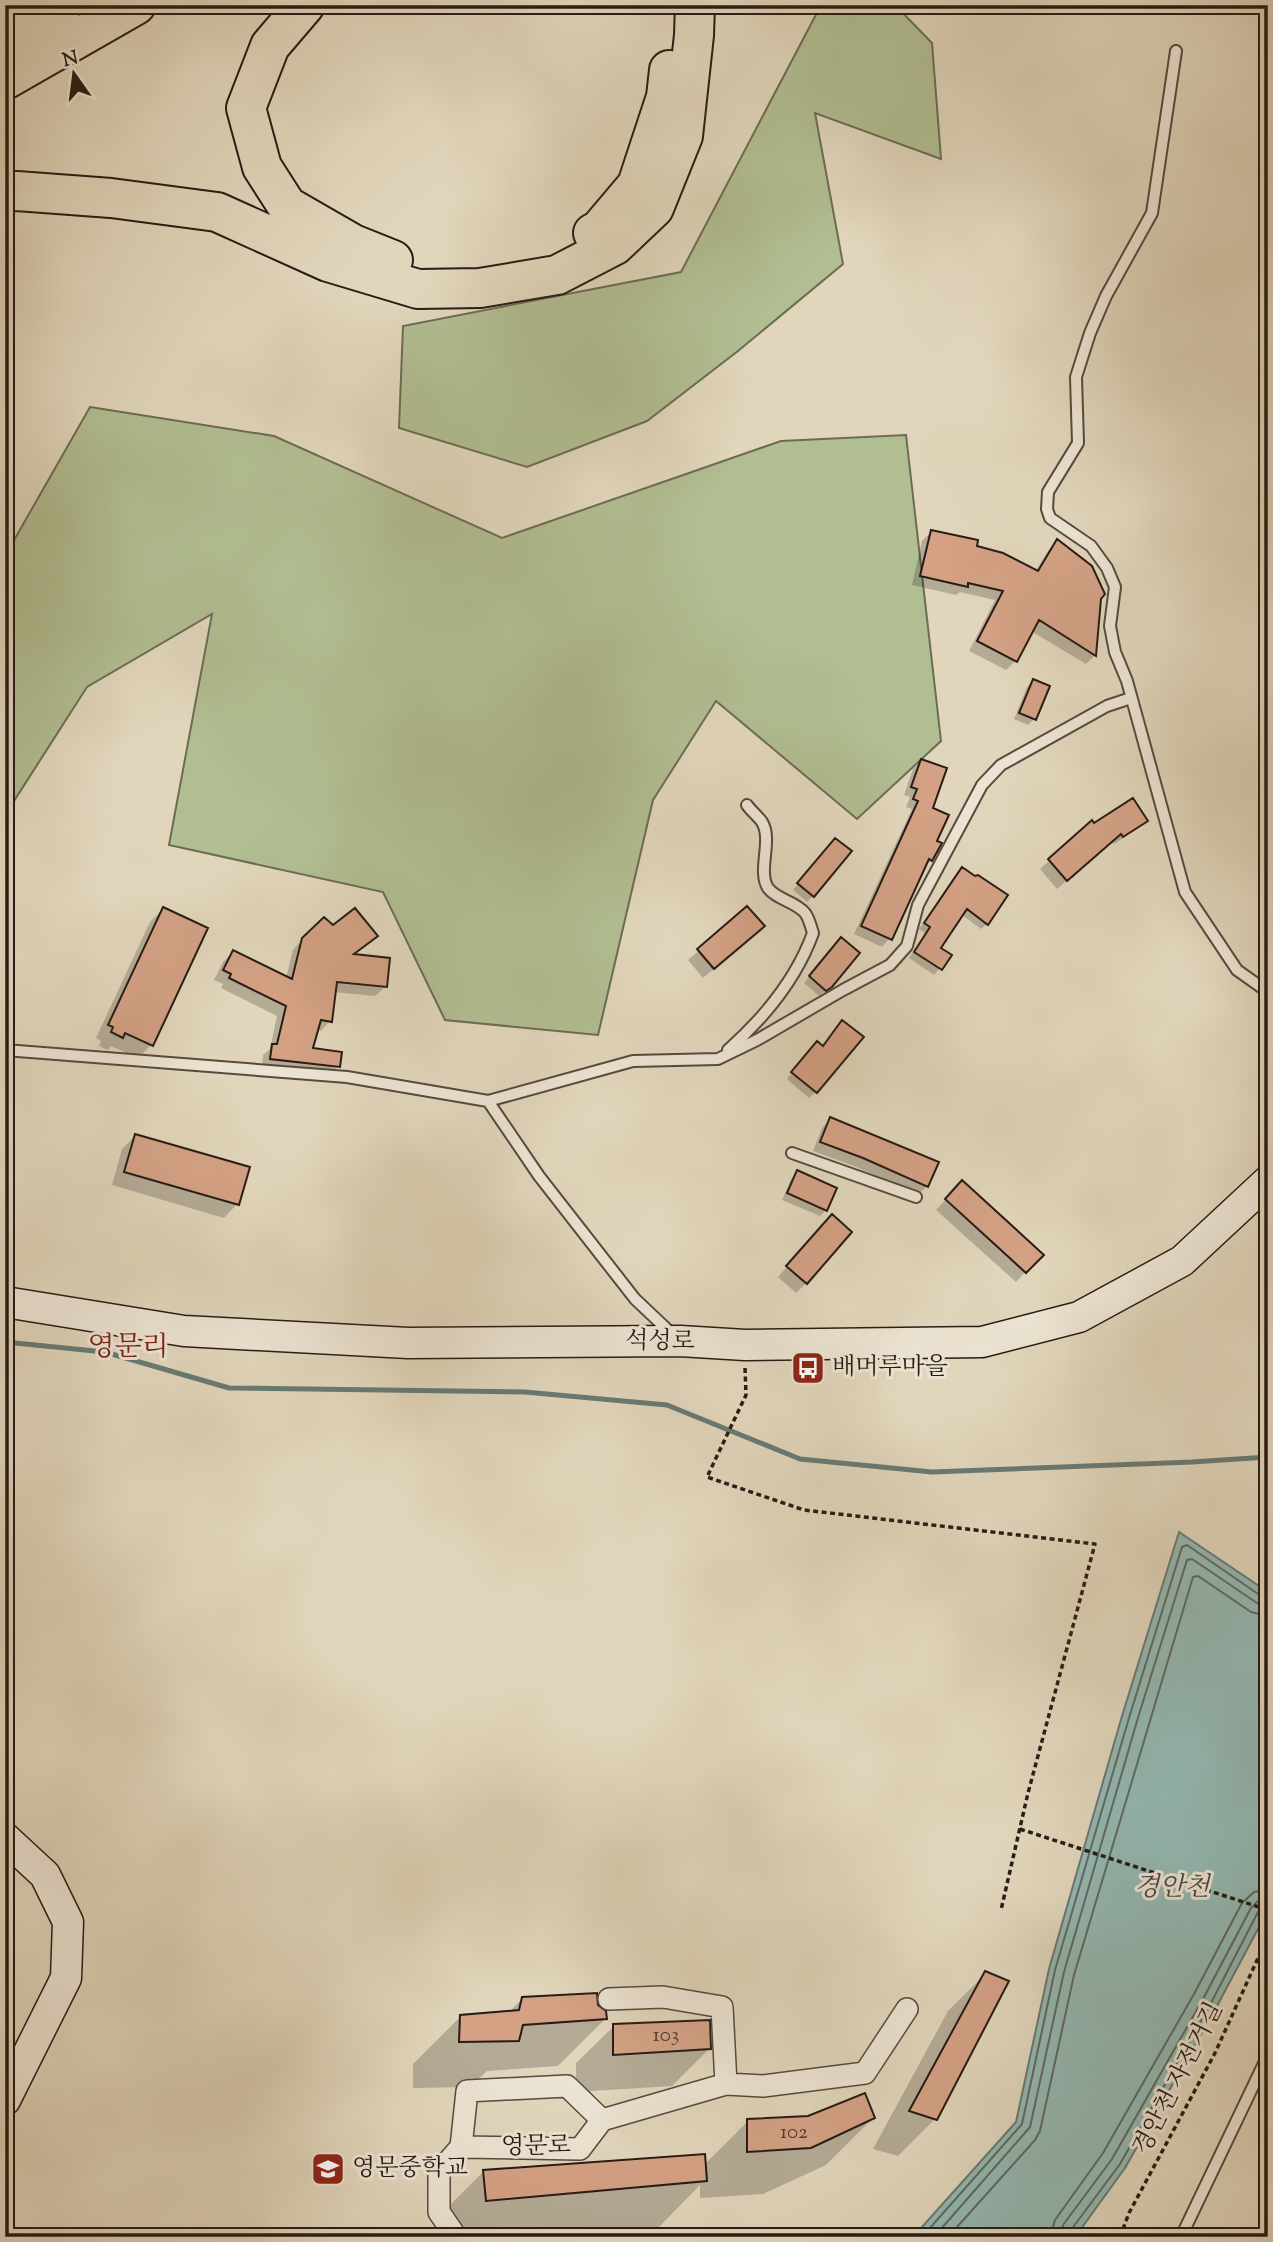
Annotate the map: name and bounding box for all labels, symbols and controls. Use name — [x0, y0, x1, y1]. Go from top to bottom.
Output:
north arrow — [38, 38, 108, 108]
text: N — [60, 45, 81, 75]
street label: 석성로 — [625, 1324, 695, 1360]
district label: 영문리 — [87, 1328, 169, 1368]
bus stop icon: 배머루마을 — [789, 1349, 827, 1387]
place label: 배머루마을 — [832, 1351, 948, 1385]
water label: 경안천 — [1134, 1870, 1212, 1907]
street label: 경안천 자전거길 — [1126, 1997, 1232, 2161]
house number: 103 — [653, 2021, 679, 2051]
house number: 102 — [780, 2118, 808, 2148]
street label: 영문로 — [501, 2129, 571, 2165]
school or university icon: 영문중학교 — [309, 2150, 347, 2188]
place label: 영문중학교 — [352, 2152, 468, 2186]

